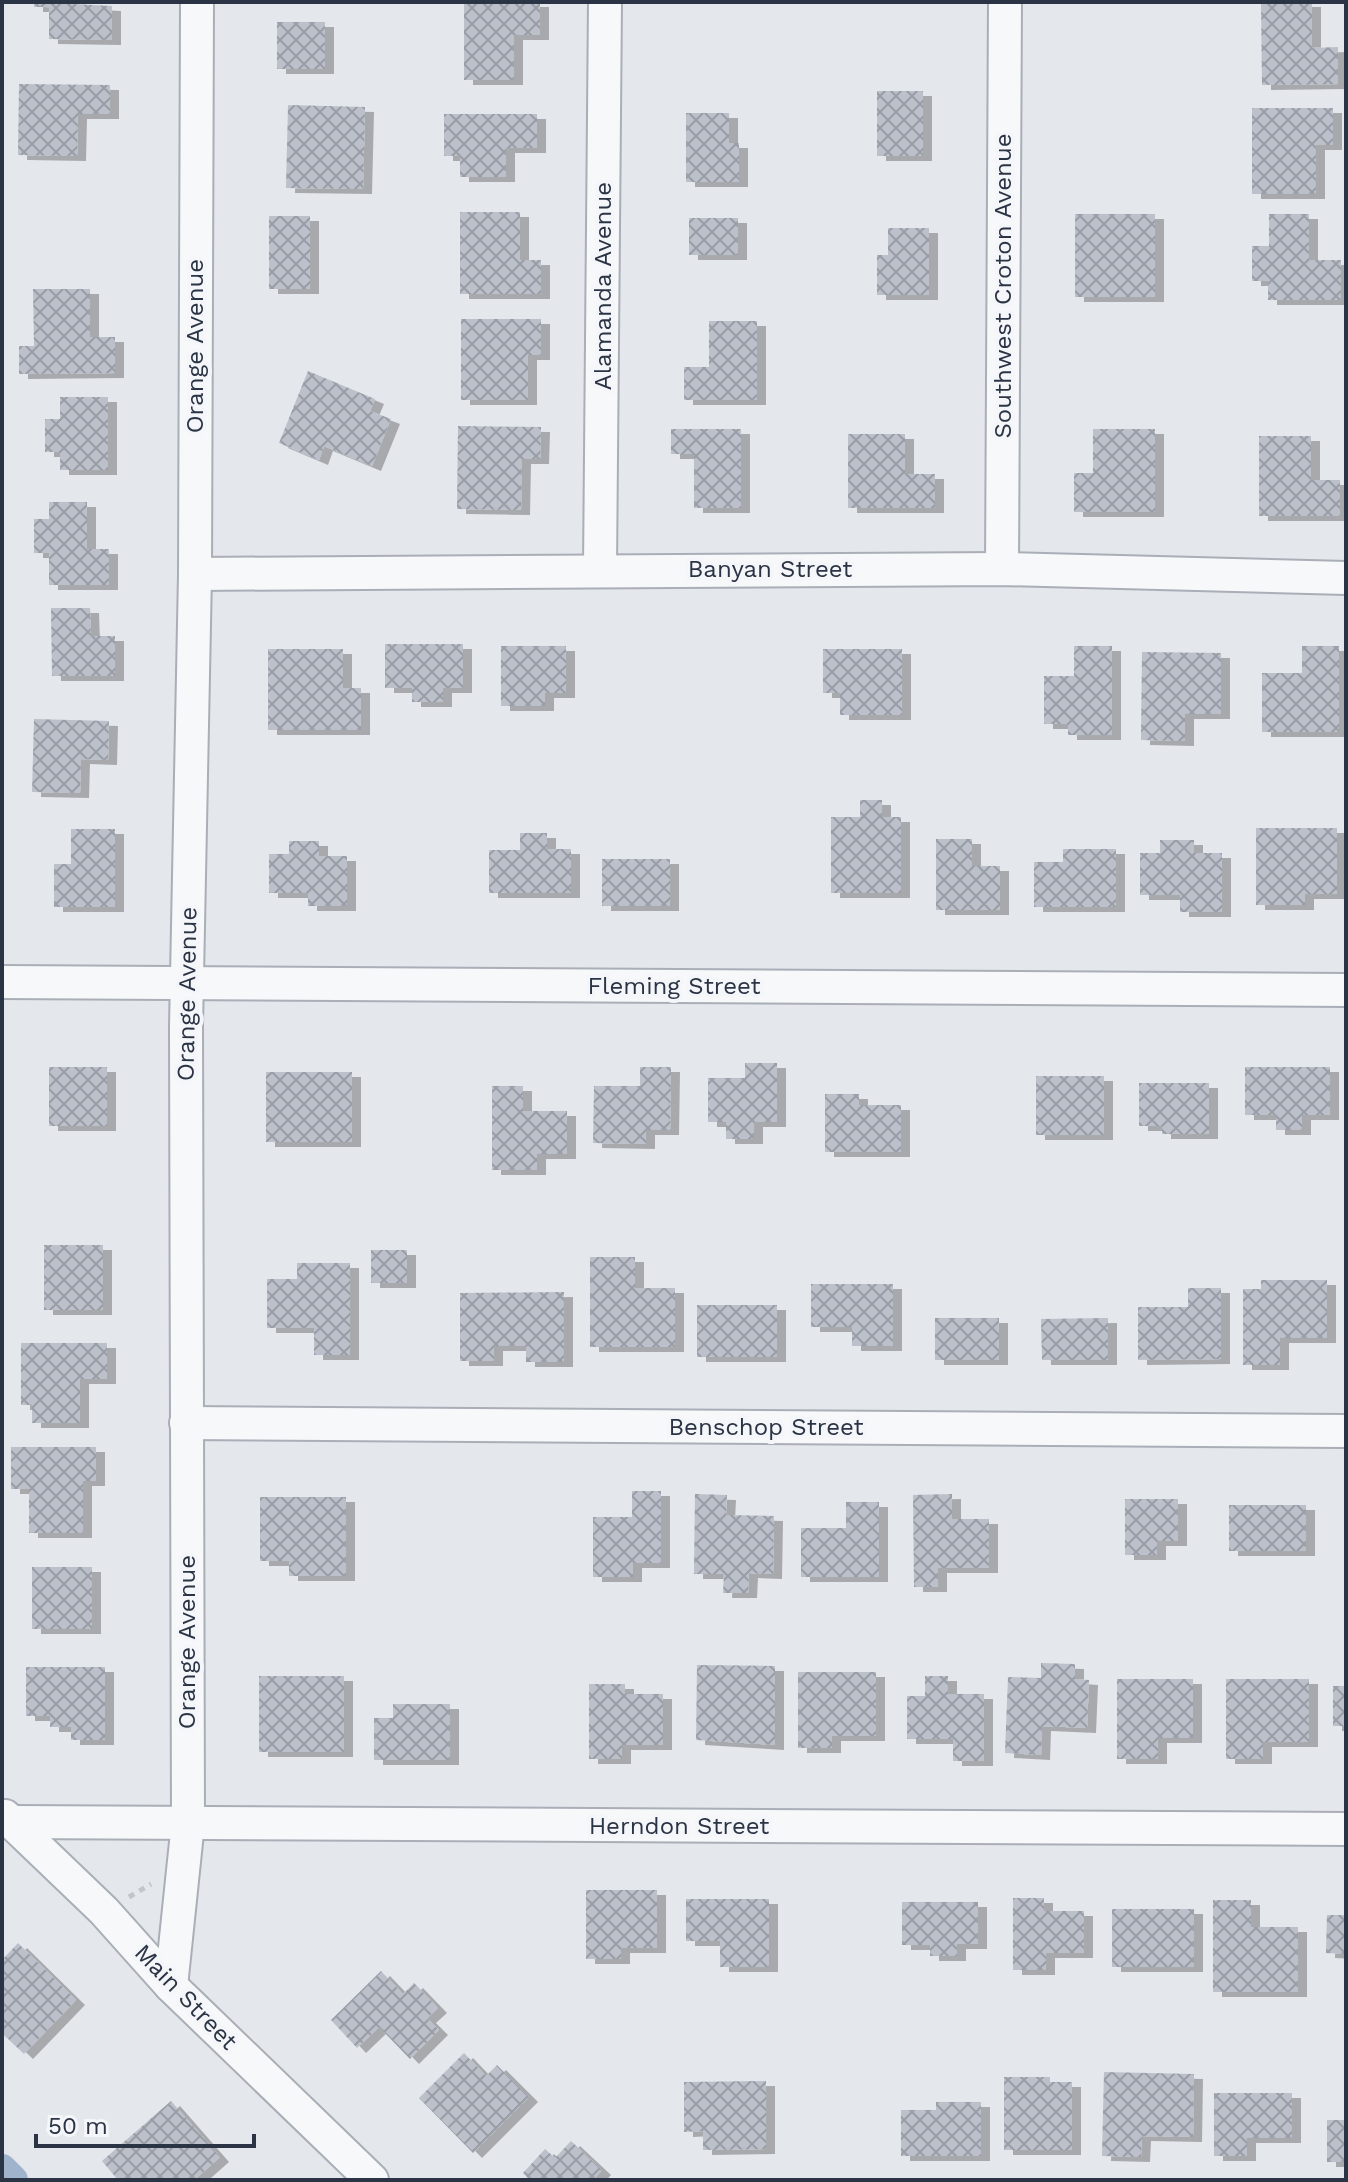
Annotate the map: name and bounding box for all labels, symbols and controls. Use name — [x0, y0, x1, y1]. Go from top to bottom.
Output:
street label: Southwest Croton Avenue — [989, 133, 1017, 439]
street label: Alamanda Avenue — [589, 182, 617, 390]
street label: Orange Avenue — [181, 259, 209, 433]
street label: Banyan Street — [688, 555, 852, 583]
street label: Orange Avenue — [171, 907, 203, 1081]
street label: Fleming Street — [587, 972, 761, 1000]
street label: Benschop Street — [668, 1413, 864, 1441]
street label: Orange Avenue — [173, 1555, 201, 1729]
street label: Herndon Street — [589, 1812, 769, 1840]
street label: Main Street — [129, 1939, 243, 2055]
scale bar — [36, 2098, 254, 2148]
text: 50 m — [48, 2112, 108, 2140]

